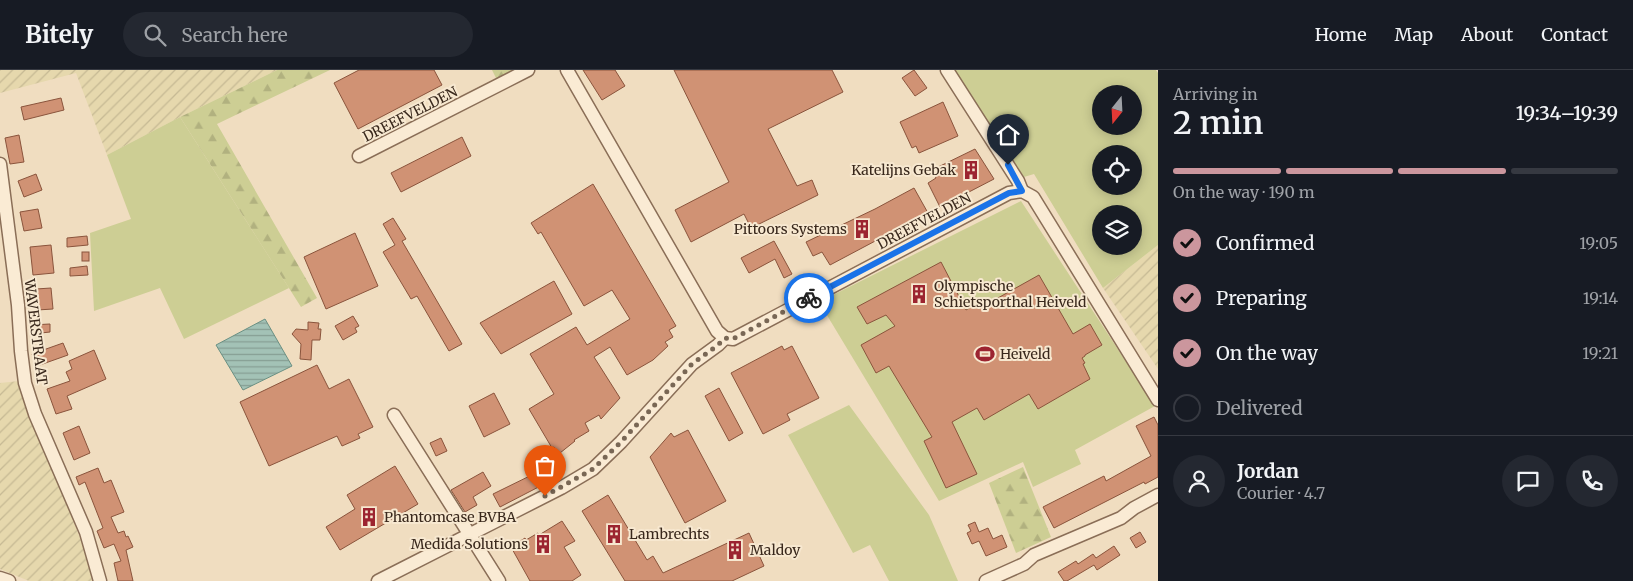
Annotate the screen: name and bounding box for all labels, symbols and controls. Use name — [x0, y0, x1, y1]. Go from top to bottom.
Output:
search box — [123, 12, 473, 57]
text: Bitely — [25, 19, 93, 50]
icon: search — [141, 21, 169, 49]
text: Search here — [181, 23, 288, 47]
text: Home — [1315, 23, 1367, 46]
text: Map — [1395, 23, 1433, 46]
text: About — [1461, 23, 1513, 46]
text: Contact — [1541, 23, 1608, 46]
street label: DREEFVELDEN — [360, 82, 461, 146]
text: Arriving in — [1173, 84, 1258, 104]
north arrow — [1092, 85, 1142, 135]
map controls — [1092, 85, 1142, 255]
text: 19:34–19:39 — [1516, 101, 1618, 125]
text: 2 min — [1173, 103, 1263, 143]
pin — [987, 114, 1029, 165]
icon: home — [994, 121, 1022, 149]
button: locate — [1092, 145, 1142, 195]
building icon: Katelijns Gebak — [960, 159, 982, 181]
place label: Katelijns Gebak — [851, 161, 956, 179]
text: On the way · 190 m — [1173, 182, 1315, 202]
street label: DREEFVELDEN — [874, 189, 974, 253]
button: layers — [1092, 205, 1142, 255]
building icon: Pittoors Systems — [851, 218, 873, 240]
place label: Pittoors Systems — [734, 220, 847, 238]
icon: check — [1173, 229, 1201, 257]
text: Confirmed — [1216, 231, 1314, 255]
text: 19:05 — [1579, 233, 1618, 253]
courier — [784, 273, 834, 323]
street label: WAVERSTRAAT — [20, 277, 51, 386]
place label: Olympische Schietsporthal Heiveld — [934, 277, 1087, 311]
building icon: Olympische Schietsporthal Heiveld — [908, 283, 930, 305]
icon: bike — [795, 284, 823, 312]
icon: check — [1173, 284, 1201, 312]
text: Preparing — [1216, 286, 1307, 310]
text: 19:14 — [1583, 288, 1618, 308]
icon: check — [1173, 339, 1201, 367]
text: On the way — [1216, 341, 1318, 365]
sports icon: Heiveld — [974, 343, 996, 365]
text: 19:21 — [1582, 343, 1618, 363]
place label: Heiveld — [1000, 345, 1051, 363]
text: Delivered — [1216, 396, 1303, 420]
pin — [524, 445, 566, 496]
icon: bag — [531, 452, 559, 480]
button: person — [1173, 455, 1225, 507]
button: chat — [1502, 455, 1554, 507]
button: phone — [1566, 455, 1618, 507]
text: Jordan — [1237, 459, 1299, 483]
text: Courier · 4.7 — [1237, 483, 1325, 503]
building icon: Phantomcase BVBA — [358, 506, 380, 528]
place label: Phantomcase BVBA — [384, 508, 516, 526]
building icon: Lambrechts — [603, 523, 625, 545]
place label: Lambrechts — [629, 525, 710, 543]
building icon: Medida Solutions — [532, 533, 554, 555]
place label: Medida Solutions — [411, 535, 528, 553]
building icon: Maldoy — [724, 539, 746, 561]
place label: Maldoy — [750, 541, 801, 559]

